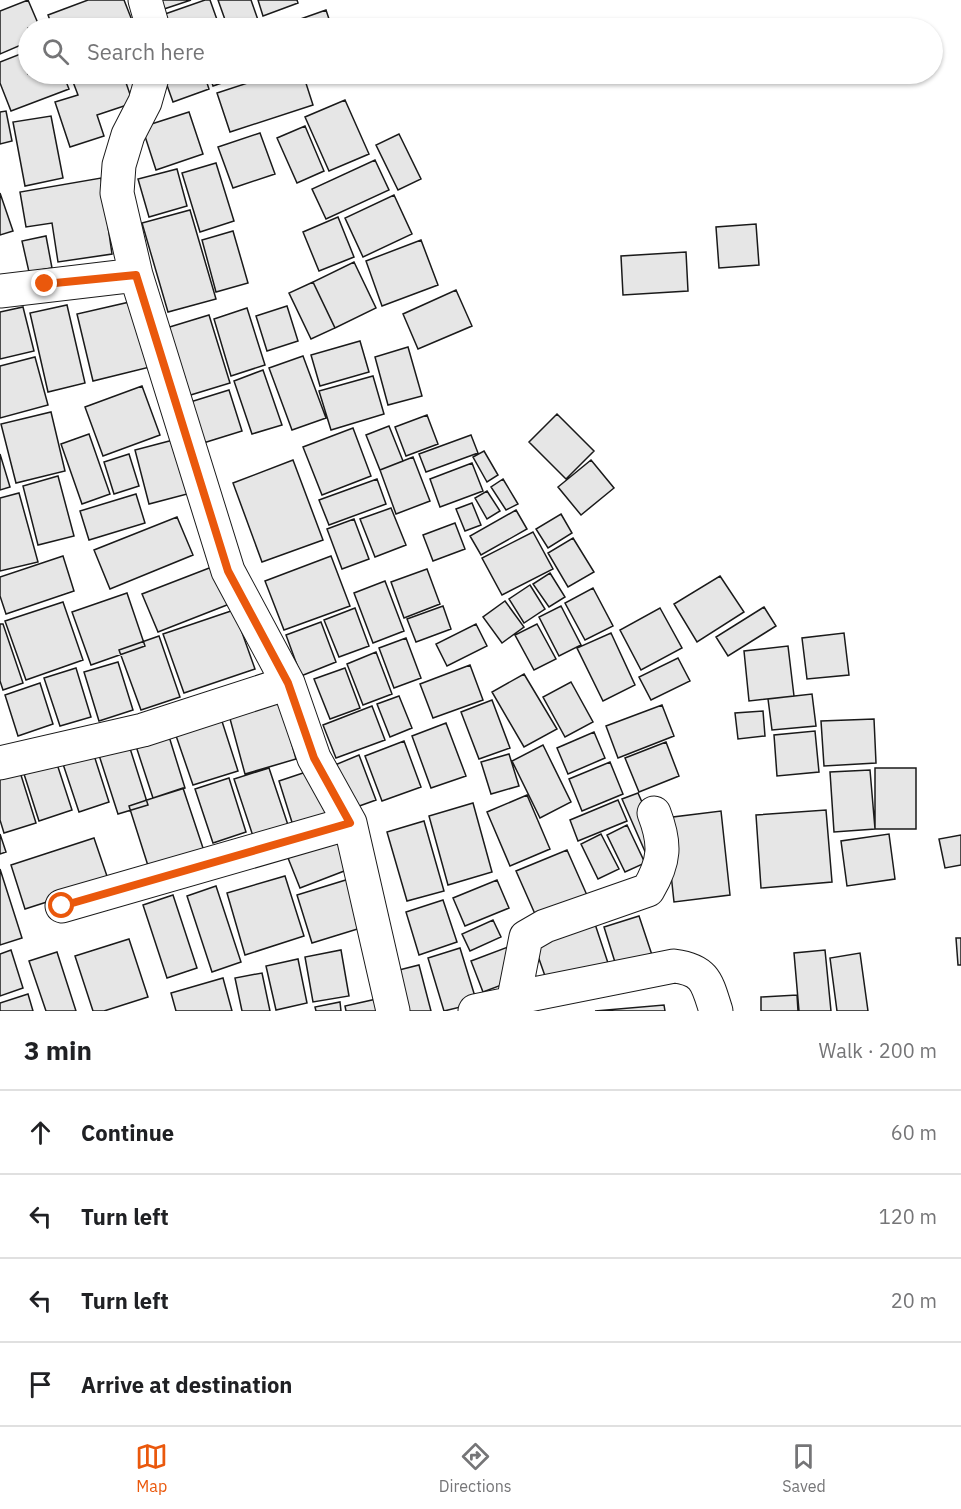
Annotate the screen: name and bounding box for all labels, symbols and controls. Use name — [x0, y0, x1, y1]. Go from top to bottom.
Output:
search box — [18, 18, 943, 84]
icon: search — [39, 35, 72, 68]
text: Search here — [87, 37, 205, 66]
route end — [31, 270, 57, 296]
route start — [48, 892, 74, 918]
text: 3 min — [24, 1033, 92, 1067]
text: Walk · 200 m — [819, 1037, 937, 1064]
icon: ahead — [24, 1116, 57, 1149]
text: Continue — [81, 1118, 174, 1147]
text: 60 m — [891, 1119, 937, 1146]
icon: left — [24, 1200, 57, 1233]
text: Turn left — [81, 1202, 169, 1231]
text: 120 m — [879, 1203, 937, 1230]
icon: left — [24, 1284, 57, 1317]
text: Turn left — [81, 1286, 169, 1315]
text: 20 m — [891, 1287, 937, 1314]
icon: arrive — [24, 1368, 57, 1401]
text: Arrive at destination — [81, 1370, 292, 1399]
tab: Map — [135, 1440, 168, 1496]
tab: Directions — [439, 1440, 512, 1496]
tab: Saved — [782, 1440, 826, 1496]

